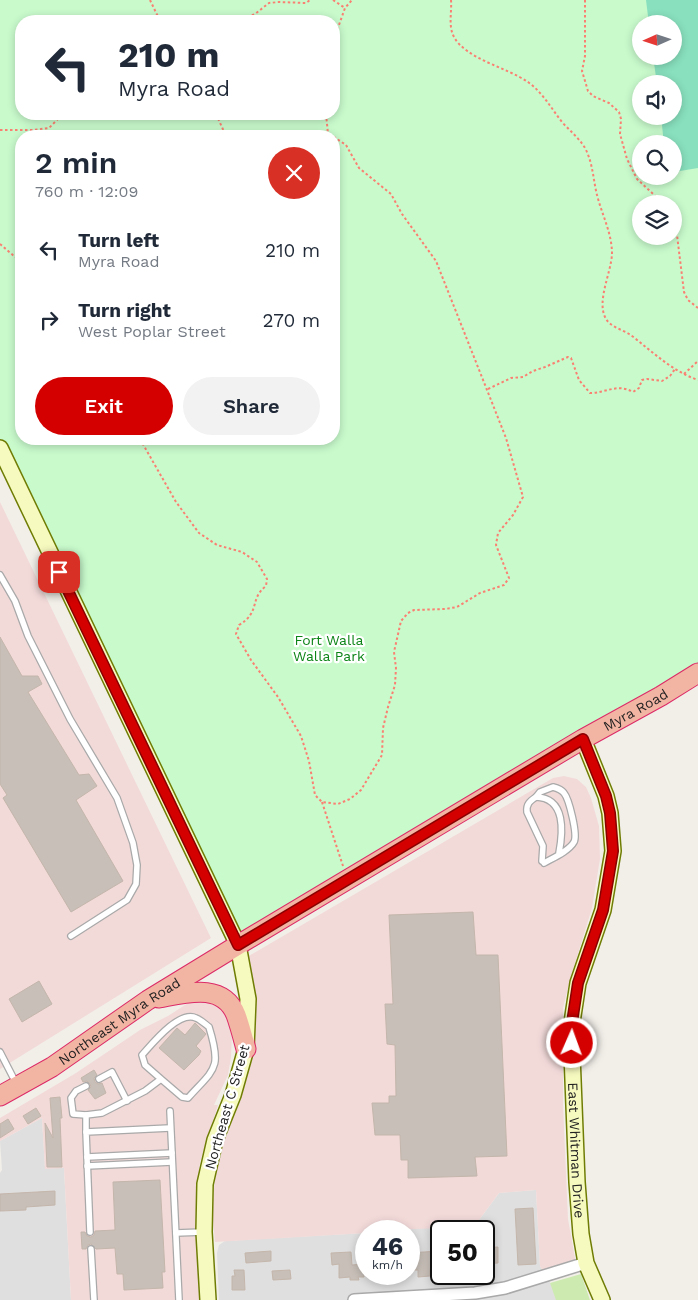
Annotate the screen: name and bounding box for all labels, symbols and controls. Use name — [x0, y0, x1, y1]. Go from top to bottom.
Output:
north arrow — [632, 15, 682, 65]
map controls — [632, 15, 682, 245]
text: 210 m — [118, 34, 219, 76]
icon: left — [35, 35, 100, 100]
button: sound — [632, 75, 682, 125]
text: Myra Road — [118, 76, 230, 101]
button: search — [632, 135, 682, 185]
text: 2 min — [35, 145, 117, 180]
button: close — [268, 147, 320, 199]
text: 760 m · 12:09 — [35, 182, 138, 201]
button: layers — [632, 195, 682, 245]
text: Turn left — [78, 229, 159, 252]
icon: left — [35, 236, 63, 264]
text: 210 m — [265, 239, 320, 262]
text: Myra Road — [78, 252, 159, 271]
text: Turn right — [78, 299, 171, 322]
icon: right — [35, 306, 63, 334]
text: 270 m — [263, 309, 320, 332]
text: West Poplar Street — [78, 322, 226, 341]
button: Exit — [35, 377, 173, 435]
button: Share — [183, 377, 320, 435]
pin — [38, 551, 80, 593]
icon: arrive — [45, 558, 73, 586]
park label: Fort Walla Walla Park — [293, 632, 365, 664]
street label: Myra Road — [601, 686, 671, 734]
street label: Northeast Myra Road — [55, 974, 183, 1068]
position arrow — [545, 1016, 597, 1068]
street label: Northeast C Street — [202, 1043, 252, 1171]
street label: East Whitman Drive — [565, 1082, 588, 1219]
speed limit sign: 50 — [430, 1220, 495, 1285]
text: 46 — [372, 1232, 403, 1261]
text: km/h — [372, 1258, 403, 1272]

